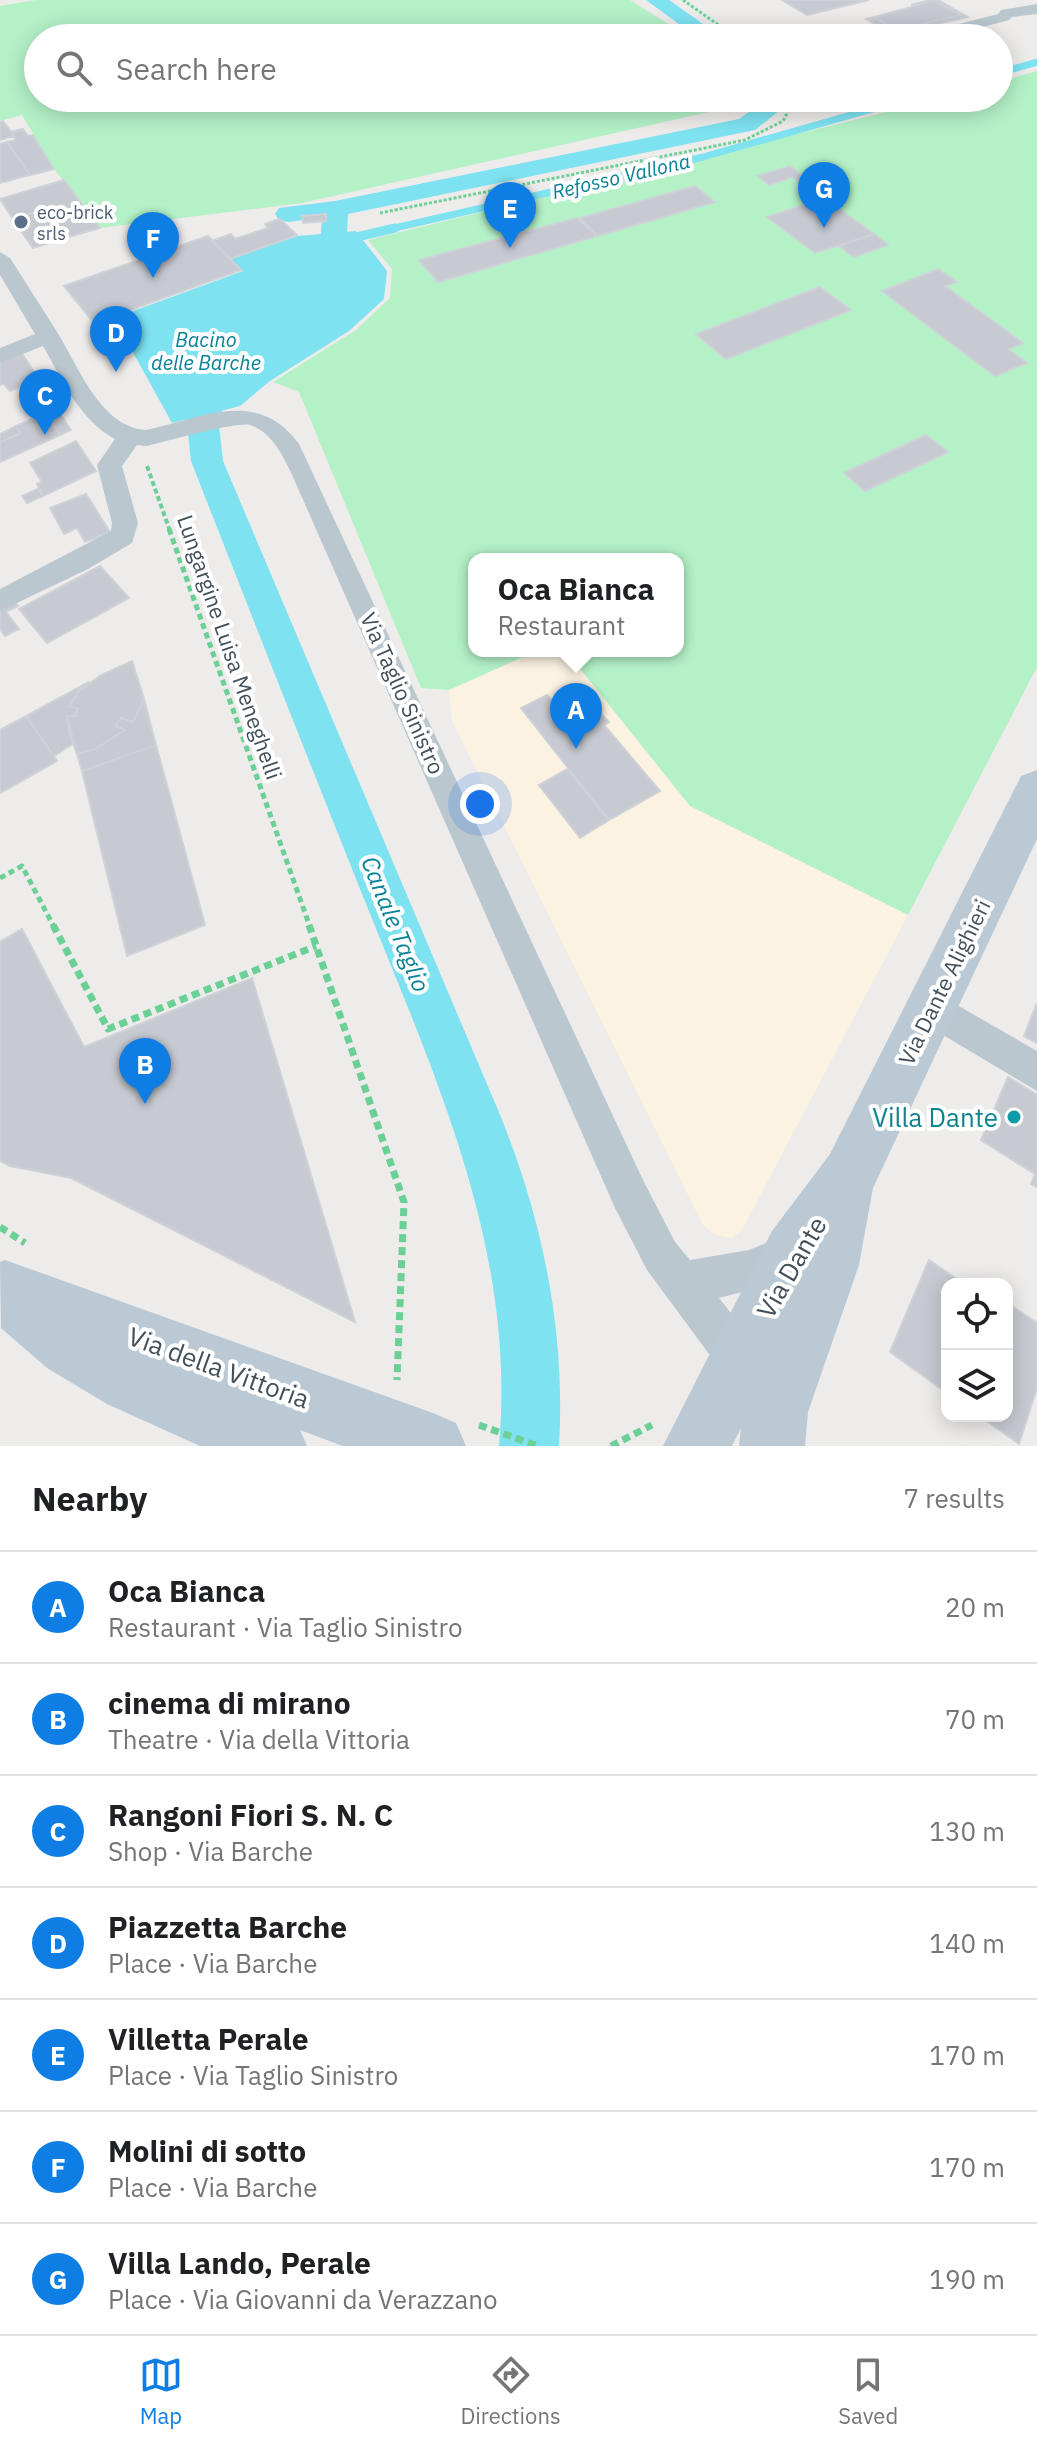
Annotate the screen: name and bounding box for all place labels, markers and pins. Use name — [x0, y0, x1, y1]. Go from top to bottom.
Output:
pin: G — [798, 162, 850, 228]
pin: E — [484, 182, 536, 248]
place label: eco-brick srls — [37, 201, 114, 245]
pin: F — [127, 212, 179, 278]
marker: eco-brick srls — [12, 213, 30, 231]
pin: D — [90, 306, 142, 372]
pin: C — [19, 369, 71, 435]
pin: A — [550, 683, 602, 749]
pin: B — [119, 1038, 171, 1104]
place label: Villa Dante — [872, 1100, 998, 1134]
marker: Villa Dante — [1005, 1108, 1023, 1126]

